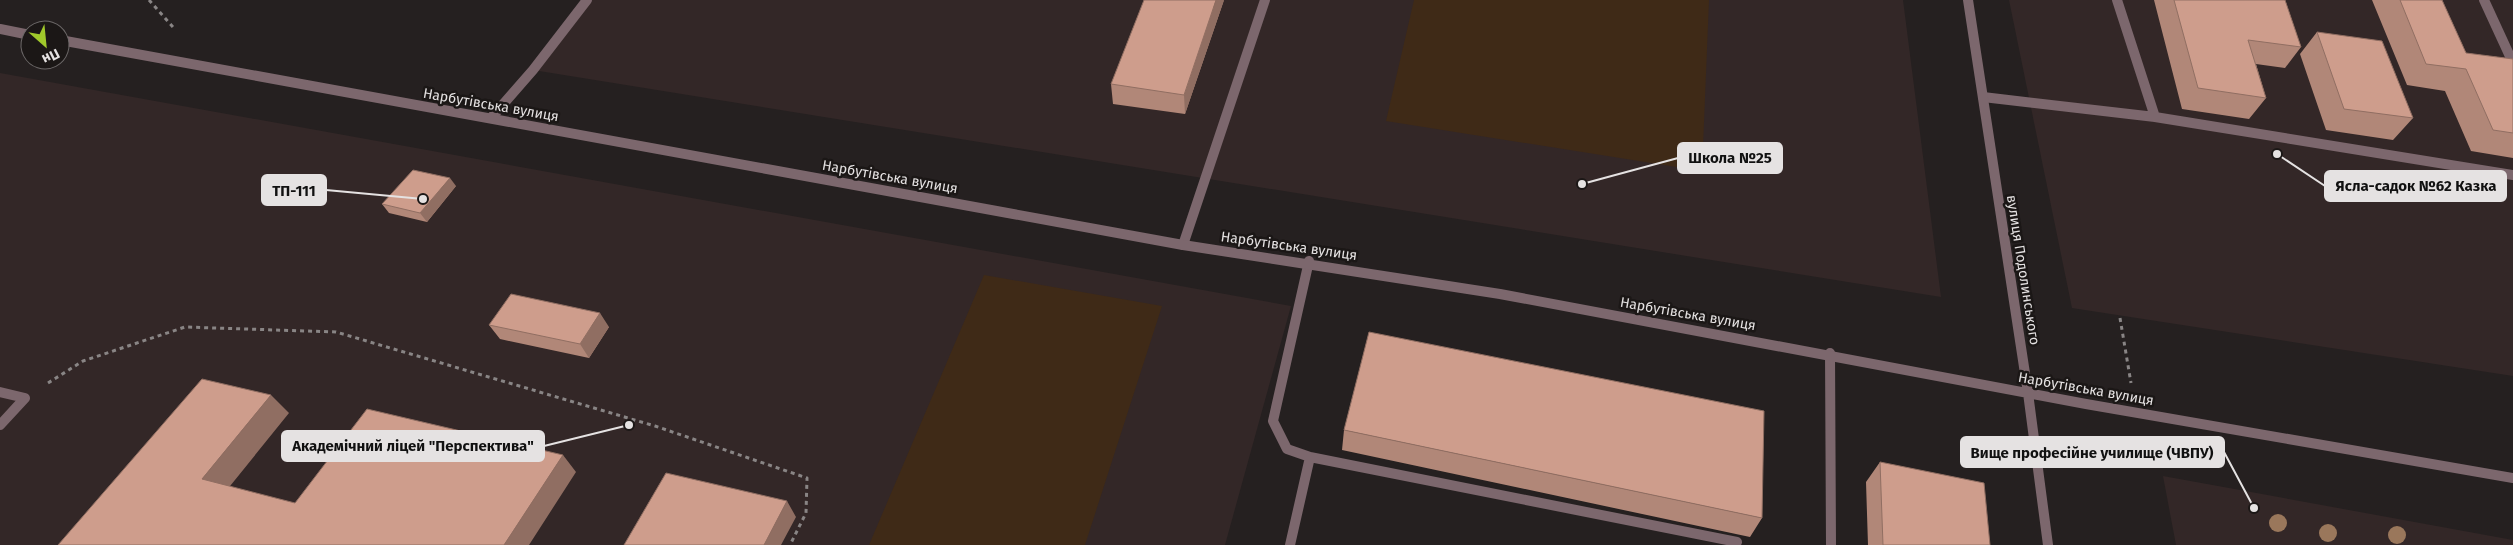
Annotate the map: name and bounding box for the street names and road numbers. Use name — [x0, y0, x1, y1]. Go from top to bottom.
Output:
street label: Нарбутівська вулиця — [422, 85, 560, 125]
street label: Нарбутівська вулиця — [821, 157, 959, 197]
street label: вулиця Подолинського — [2003, 194, 2043, 346]
street label: Нарбутівська вулиця — [1220, 228, 1358, 264]
street label: Нарбутівська вулиця — [1619, 294, 1757, 334]
street label: Нарбутівська вулиця — [2017, 369, 2155, 409]

